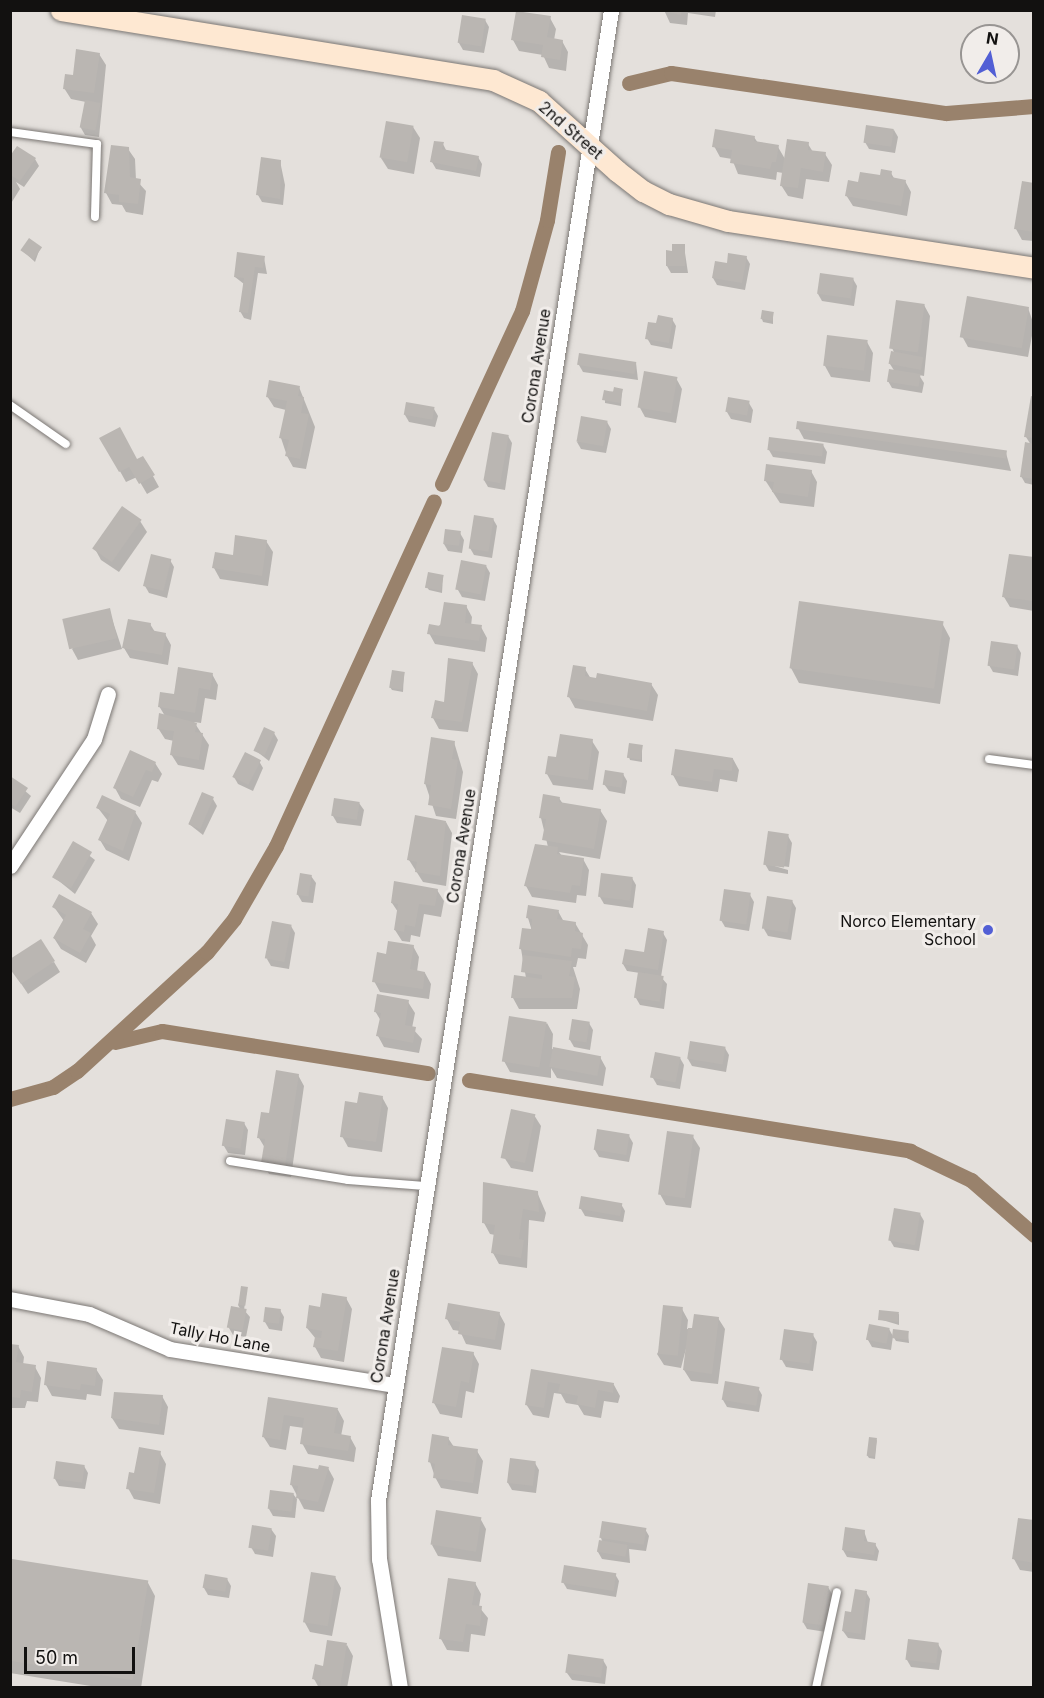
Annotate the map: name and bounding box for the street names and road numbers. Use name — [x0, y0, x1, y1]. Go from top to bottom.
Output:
street label: 2nd Street — [535, 97, 607, 163]
street label: Corona Avenue — [517, 307, 555, 425]
street label: Corona Avenue — [442, 787, 480, 905]
street label: Corona Avenue — [366, 1267, 404, 1385]
street label: Tally Ho Lane — [168, 1318, 272, 1356]

